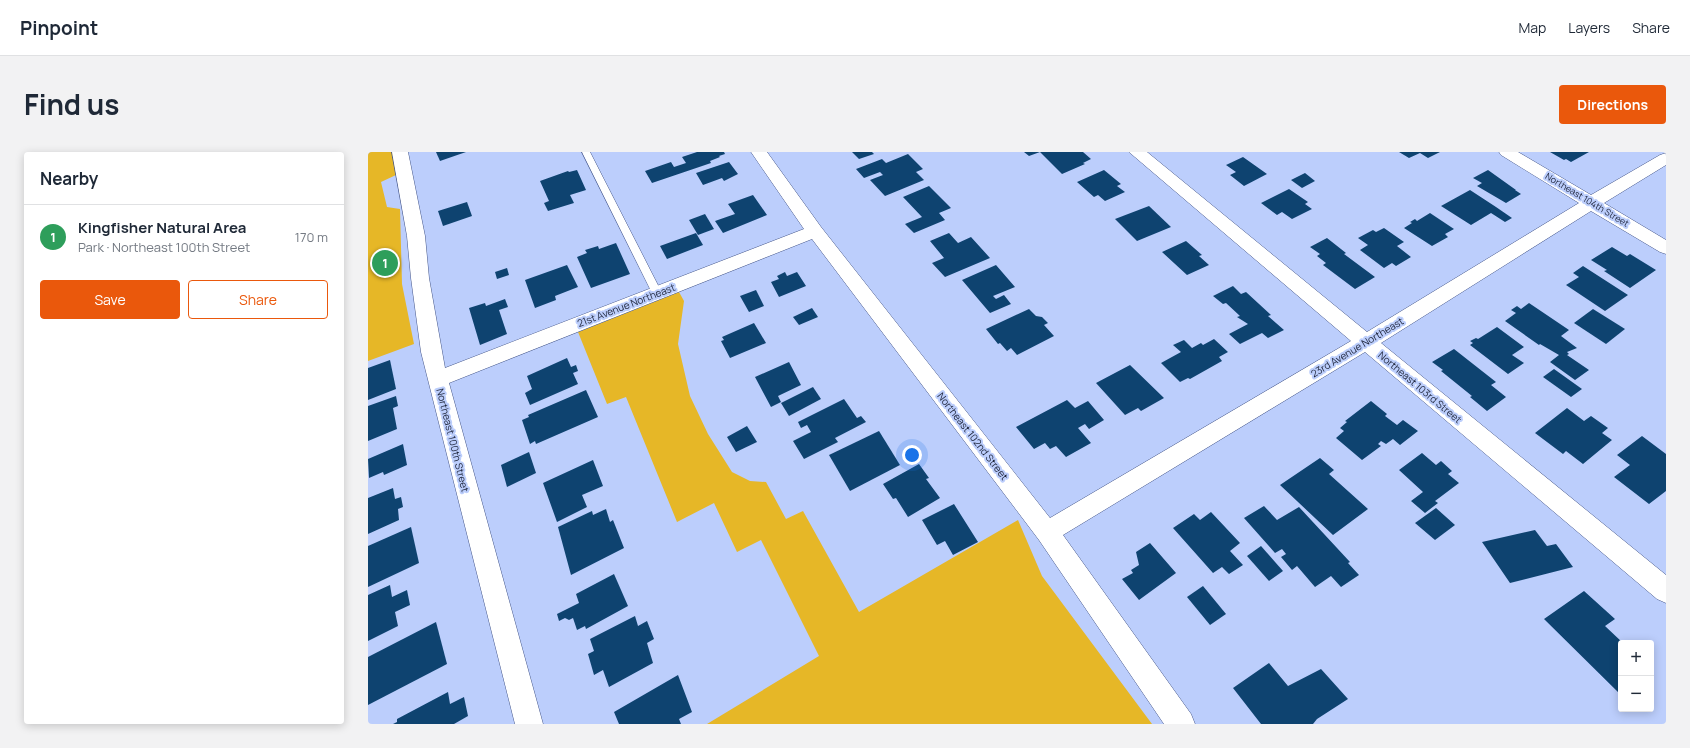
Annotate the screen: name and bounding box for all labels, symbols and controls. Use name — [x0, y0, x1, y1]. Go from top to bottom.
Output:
text: Pinpoint — [20, 15, 98, 41]
text: Map — [1518, 18, 1546, 37]
text: Layers — [1568, 18, 1610, 37]
text: Share — [1632, 18, 1670, 37]
text: Find us — [24, 85, 119, 123]
button: Directions — [1559, 85, 1666, 124]
text: Nearby — [40, 167, 98, 190]
street label: Northeast 104th Street — [1543, 169, 1632, 230]
text: Kingfisher Natural Area — [78, 217, 247, 238]
text: 1 — [50, 228, 56, 246]
text: 170 m — [295, 228, 328, 246]
text: Park · Northeast 100th Street — [78, 238, 250, 256]
pin: 1 — [372, 248, 398, 278]
button: Save — [40, 280, 180, 319]
button: Share — [188, 280, 328, 319]
street label: 21st Avenue Northeast — [575, 280, 677, 330]
street label: 23rd Avenue Northeast — [1308, 314, 1406, 380]
street label: Northeast 103rd Street — [1375, 348, 1465, 426]
street label: Northeast 100th Street — [433, 387, 473, 493]
street label: Northeast 102nd Street — [934, 389, 1012, 483]
your location — [902, 445, 922, 465]
map controls — [1618, 640, 1654, 712]
button: + — [1618, 640, 1654, 676]
button: − — [1618, 676, 1654, 712]

